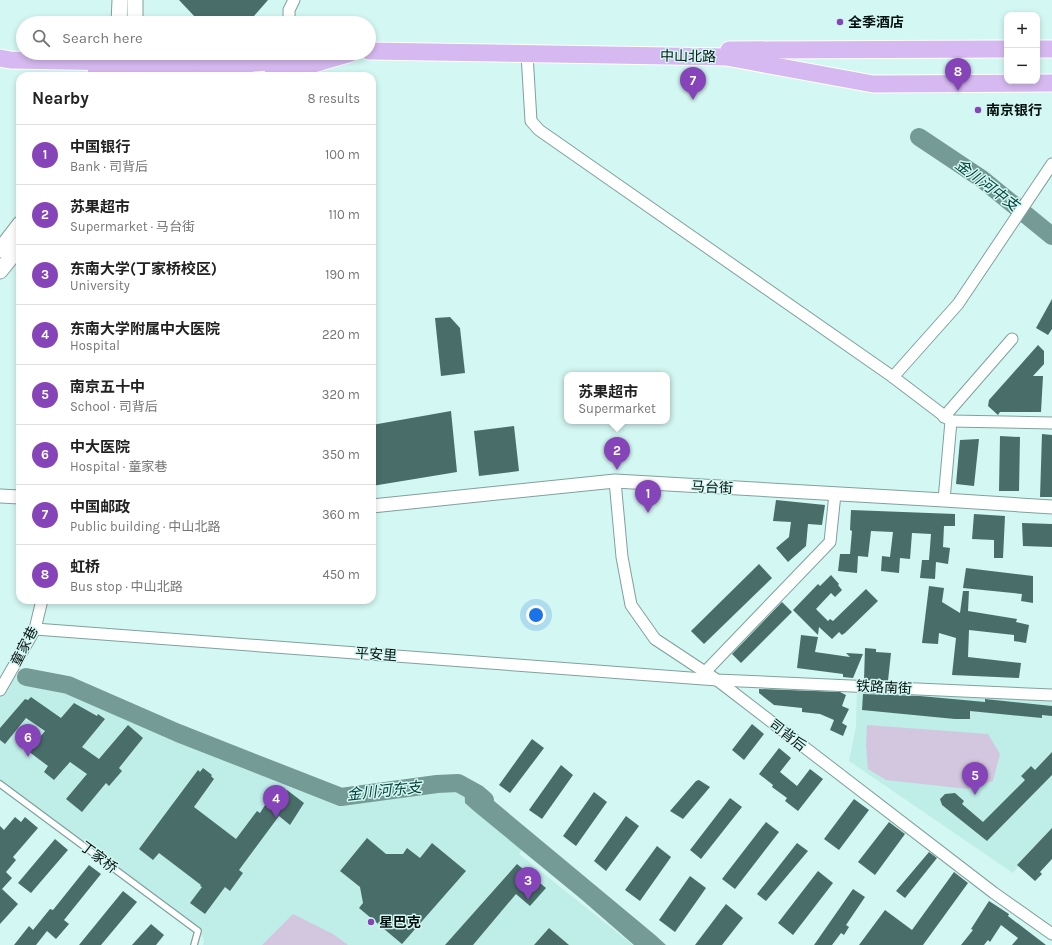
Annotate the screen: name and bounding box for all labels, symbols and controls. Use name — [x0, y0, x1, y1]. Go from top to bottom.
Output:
map controls — [1004, 12, 1040, 84]
button: + — [1004, 12, 1040, 48]
place label: 全季酒店 — [848, 14, 904, 31]
search box — [16, 16, 376, 60]
marker: 全季酒店 — [835, 17, 845, 27]
icon: search — [30, 27, 52, 49]
text: Search here — [62, 29, 143, 47]
street label: 中山北路 — [660, 48, 716, 65]
button: − — [1004, 48, 1040, 84]
pin: 8 — [945, 58, 971, 91]
pin: 7 — [680, 67, 706, 100]
text: Nearby — [32, 88, 89, 108]
text: 8 results — [307, 91, 360, 106]
place label: 南京银行 — [986, 102, 1042, 119]
marker: 南京银行 — [973, 105, 983, 115]
text: 中国银行 — [70, 138, 130, 156]
text: 1 — [43, 147, 47, 162]
text: 100 m — [325, 147, 360, 162]
water label: 金川河中支 — [952, 155, 1024, 216]
text: Bank · 司背后 — [70, 159, 148, 174]
text: 苏果超市 — [70, 198, 130, 216]
text: 2 — [41, 207, 49, 222]
text: 110 m — [328, 207, 360, 222]
text: Supermarket · 马台街 — [70, 219, 195, 234]
text: 东南大学(丁家桥校区) — [70, 260, 217, 278]
text: 3 — [41, 267, 49, 282]
text: 190 m — [325, 267, 360, 282]
text: University — [70, 278, 130, 293]
text: 东南大学附属中大医院 — [70, 320, 220, 338]
text: 4 — [41, 327, 49, 342]
text: 220 m — [322, 327, 360, 342]
text: Hospital — [70, 338, 120, 353]
popup — [564, 372, 670, 424]
text: 南京五十中 — [70, 378, 145, 396]
text: 苏果超市 — [578, 383, 638, 401]
text: 5 — [41, 387, 49, 402]
text: 320 m — [322, 387, 360, 402]
text: School · 司背后 — [70, 399, 158, 414]
text: Supermarket — [578, 401, 656, 416]
pin: 2 — [604, 437, 630, 470]
text: 中大医院 — [70, 438, 130, 456]
text: 6 — [41, 447, 49, 462]
text: 350 m — [322, 447, 360, 462]
text: Hospital · 童家巷 — [70, 459, 167, 474]
street label: 马台街 — [691, 478, 733, 497]
pin: 1 — [635, 480, 661, 513]
text: 中国邮政 — [70, 498, 130, 516]
text: 7 — [42, 507, 48, 522]
text: 360 m — [322, 507, 360, 522]
text: Public building · 中山北路 — [70, 519, 220, 534]
text: 虹桥 — [70, 558, 100, 576]
text: 8 — [41, 567, 49, 582]
text: 450 m — [322, 567, 360, 582]
text: Bus stop · 中山北路 — [70, 579, 183, 594]
your location — [526, 605, 546, 625]
street label: 童家巷 — [7, 624, 42, 669]
street label: 平安里 — [354, 645, 398, 664]
street label: 铁路南街 — [856, 678, 912, 697]
street label: 司背后 — [766, 716, 809, 755]
pin: 6 — [15, 724, 41, 757]
pin: 5 — [962, 762, 988, 795]
water label: 金川河东支 — [346, 778, 424, 804]
pin: 4 — [263, 785, 289, 818]
street label: 丁家桥 — [77, 838, 121, 877]
pin: 3 — [515, 867, 541, 900]
place label: 星巴克 — [379, 914, 421, 931]
marker: 星巴克 — [366, 917, 376, 927]

